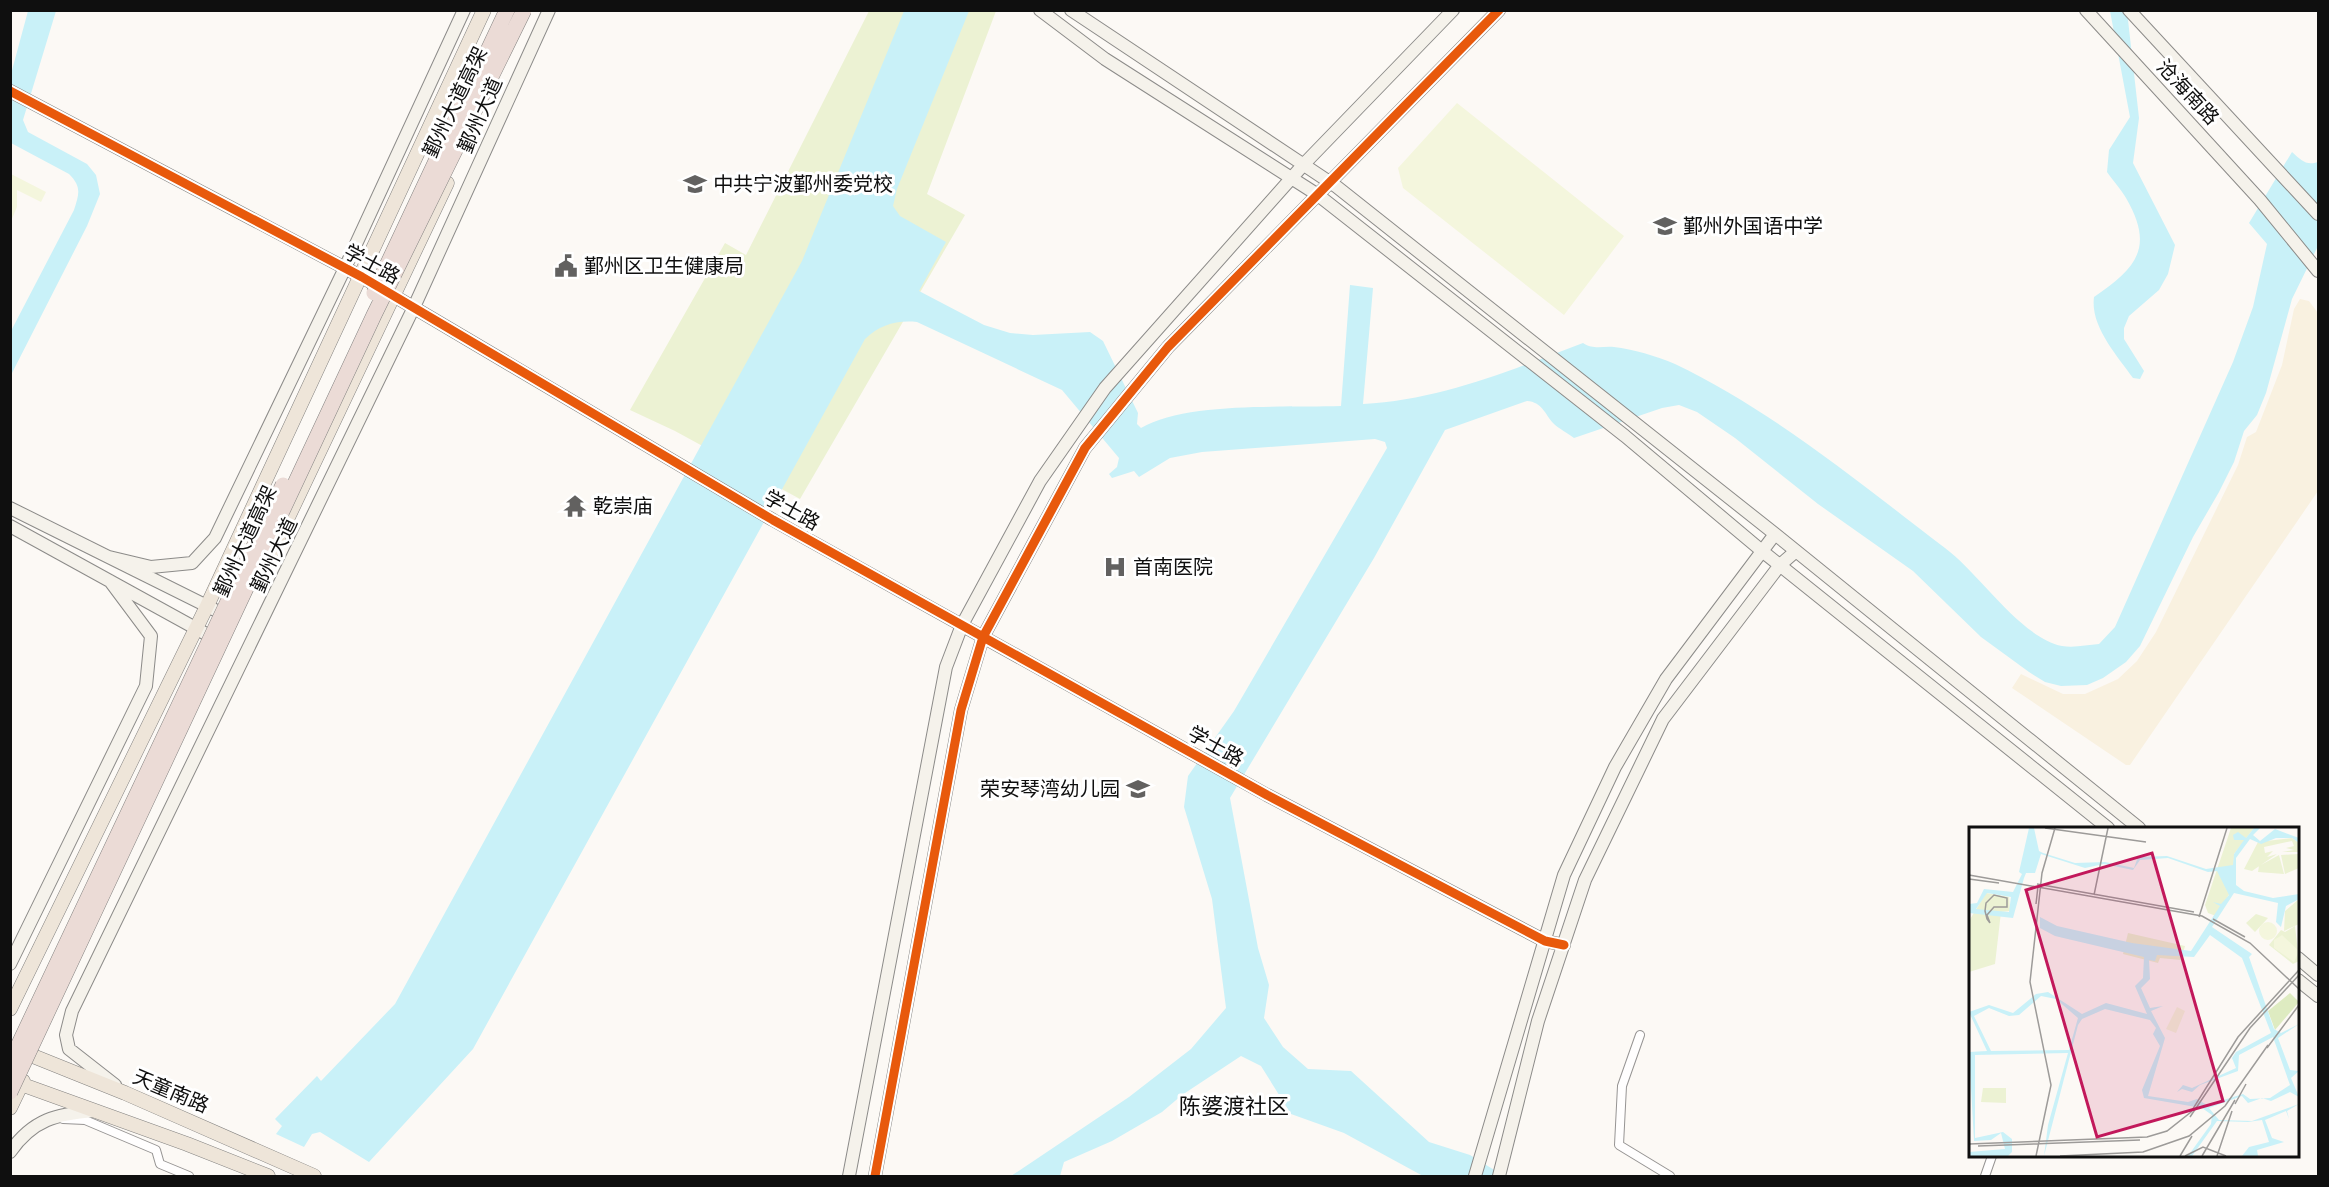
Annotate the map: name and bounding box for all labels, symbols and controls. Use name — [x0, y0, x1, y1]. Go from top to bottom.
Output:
street label: 鄞州大道高架 — [418, 43, 492, 161]
street label: 沧海南路 — [2153, 55, 2223, 129]
street label: 鄞州大道 — [453, 74, 507, 156]
school or university icon: 中共宁波鄞州委党校 — [682, 171, 708, 197]
place label: 中共宁波鄞州委党校 — [713, 173, 893, 195]
school or university icon: 鄞州外国语中学 — [1652, 213, 1678, 239]
place label: 鄞州外国语中学 — [1683, 215, 1823, 237]
street label: 学士路 — [340, 240, 404, 288]
public building icon: 鄞州区卫生健康局 — [553, 253, 579, 279]
place label: 鄞州区卫生健康局 — [584, 255, 744, 277]
street label: 鄞州大道高架 — [209, 482, 281, 600]
street label: 学士路 — [760, 486, 824, 534]
temple icon: 乾崇庙 — [562, 493, 588, 519]
place label: 乾崇庙 — [593, 495, 653, 517]
street label: 鄞州大道 — [246, 514, 302, 596]
hospital icon: 首南医院 — [1102, 554, 1128, 580]
place label: 首南医院 — [1133, 556, 1213, 578]
street label: 学士路 — [1184, 722, 1248, 770]
school or university icon: 荣安琴湾幼儿园 — [1125, 776, 1151, 802]
place label: 荣安琴湾幼儿园 — [980, 778, 1120, 800]
inset map — [1969, 827, 2299, 1157]
street label: 天童南路 — [130, 1065, 212, 1117]
district label: 陈婆渡社区 — [1179, 1094, 1289, 1119]

